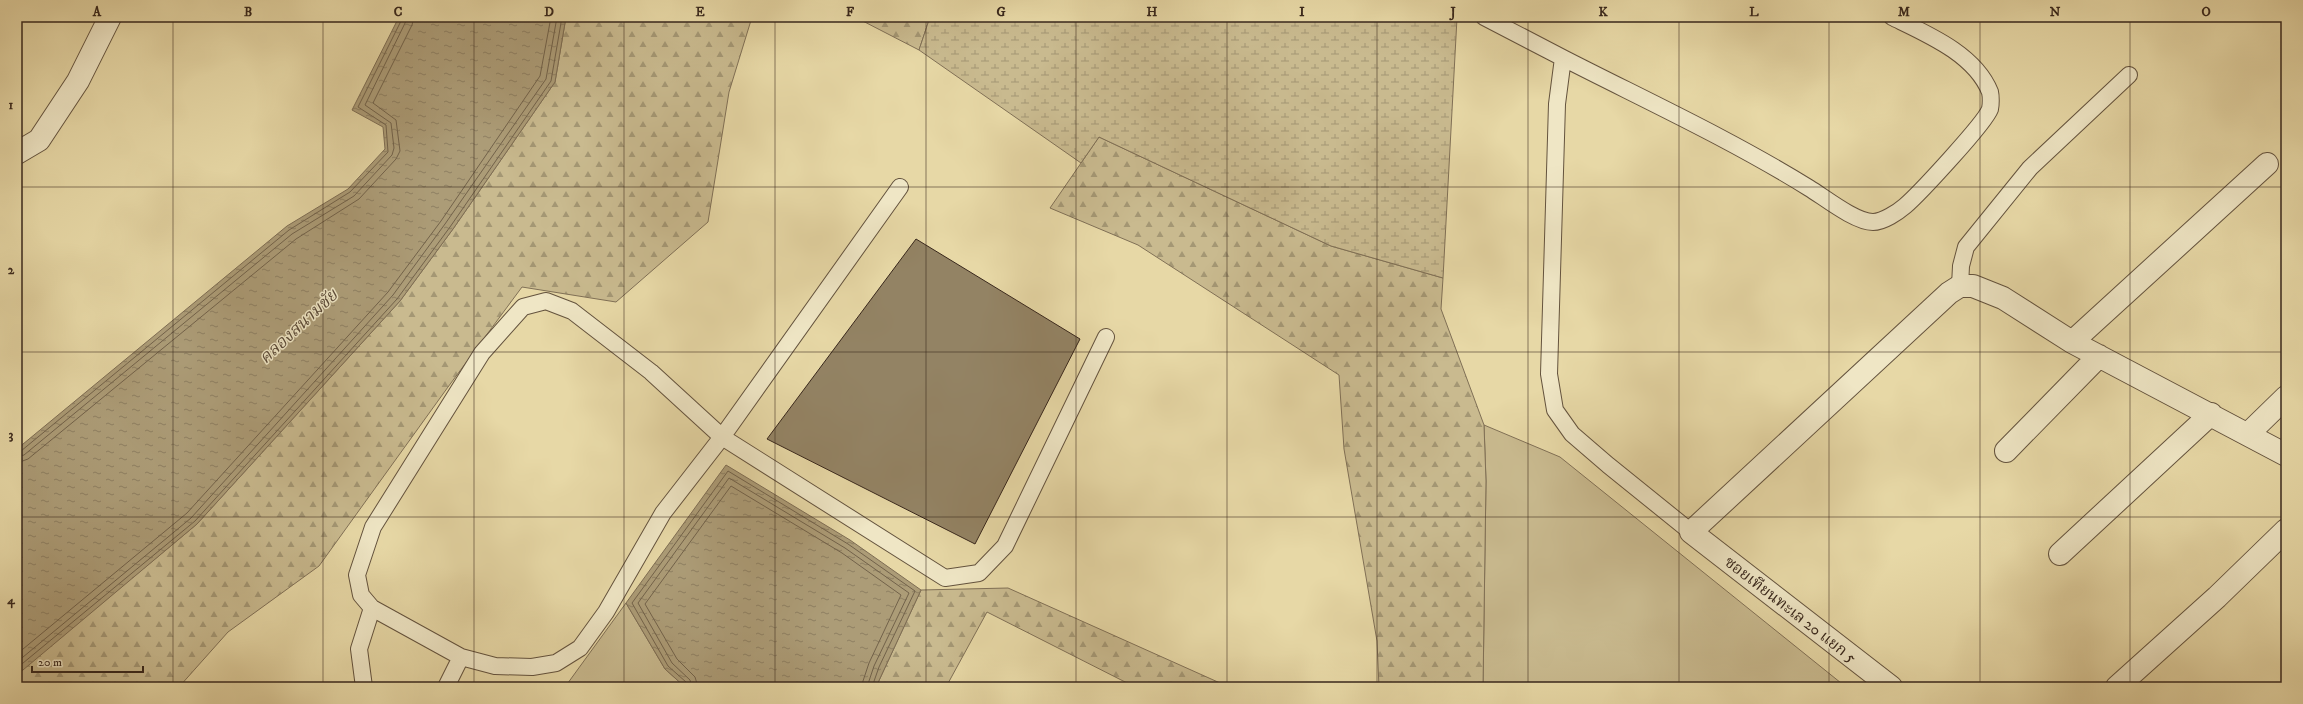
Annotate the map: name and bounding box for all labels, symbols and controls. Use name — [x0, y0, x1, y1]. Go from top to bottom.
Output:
text: A — [92, 4, 102, 20]
text: B — [244, 4, 252, 20]
text: C — [394, 4, 403, 20]
text: D — [544, 4, 554, 20]
text: E — [695, 4, 705, 20]
text: F — [846, 4, 855, 20]
text: G — [996, 4, 1006, 20]
text: H — [1147, 4, 1158, 20]
text: I — [1299, 4, 1305, 20]
text: J — [1448, 4, 1456, 21]
text: K — [1598, 4, 1608, 20]
text: L — [1749, 4, 1759, 20]
text: M — [1898, 4, 1910, 20]
text: N — [2050, 4, 2061, 20]
text: O — [2201, 4, 2211, 20]
text: 1 — [9, 97, 14, 113]
text: 2 — [8, 262, 15, 278]
water label: คลองสนามชัย — [255, 284, 343, 369]
text: 3 — [9, 427, 14, 443]
street label: ซอยเทียนทะเล 20 แยก 5 — [1720, 552, 1860, 668]
text: 4 — [6, 592, 15, 609]
scale bar — [32, 648, 143, 674]
text: 20 m — [38, 655, 62, 670]

